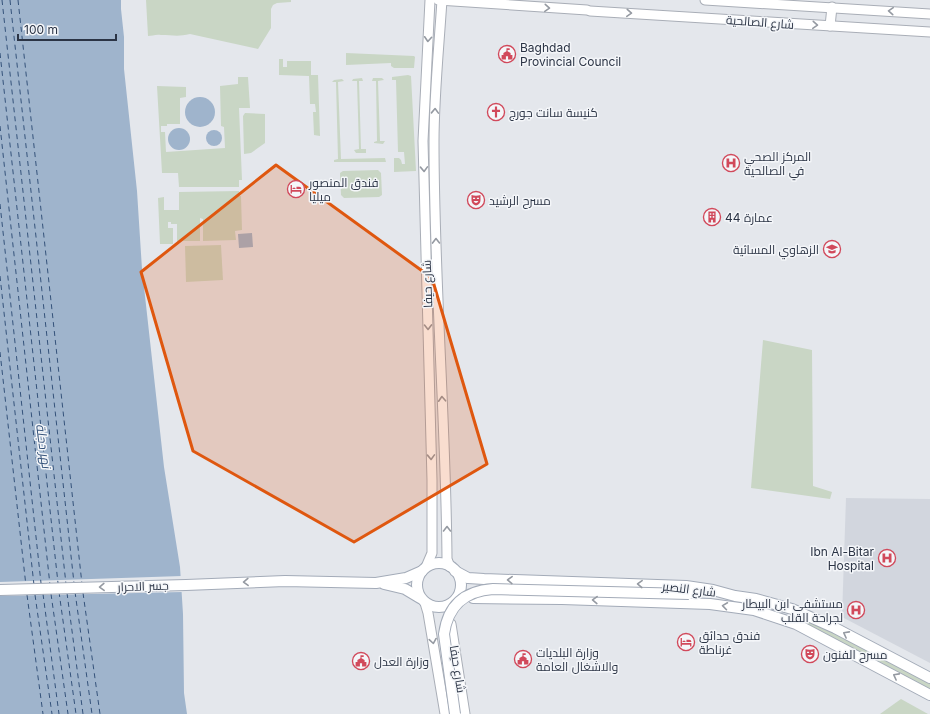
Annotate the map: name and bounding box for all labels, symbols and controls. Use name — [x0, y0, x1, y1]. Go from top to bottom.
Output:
one-way arrow — [544, 3, 550, 12]
one-way arrow — [888, 7, 894, 16]
one-way arrow — [626, 9, 632, 18]
street label: شارع الصالحية — [726, 12, 794, 33]
scale bar — [18, 16, 116, 42]
one-way arrow — [812, 21, 818, 29]
text: 100 m — [24, 22, 58, 37]
one-way arrow — [423, 36, 432, 42]
place label: Baghdad Provincial Council — [520, 40, 621, 69]
public building icon: Baghdad Provincial Council — [497, 44, 517, 64]
church icon: كنيسة سانت جورج — [486, 102, 506, 122]
place label: كنيسة سانت جورج — [509, 105, 598, 121]
one-way arrow — [431, 108, 439, 114]
place label: المركز الصحي في الصالحية — [744, 149, 811, 181]
hospital icon: المركز الصحي في الصالحية — [721, 153, 741, 173]
one-way arrow — [420, 166, 428, 172]
place label: فندق المنصور ميليا — [308, 175, 378, 204]
hotel icon: فندق المنصور ميليا — [286, 179, 306, 199]
theatre icon: مسرح الرشيد — [466, 190, 486, 210]
place label: مسرح الرشيد — [489, 193, 551, 209]
building icon: عمارة 44 — [702, 207, 722, 227]
place label: عمارة 44 — [725, 210, 773, 225]
one-way arrow — [432, 238, 440, 244]
school or university icon: الزهاوي المسائية — [822, 239, 842, 259]
place label: الزهاوي المسائية — [733, 242, 819, 260]
street label: شارع حيفا — [419, 260, 436, 308]
one-way arrow — [424, 324, 433, 330]
one-way arrow — [438, 396, 447, 402]
water label: نهر دجلة — [32, 423, 55, 471]
one-way arrow — [427, 454, 435, 460]
one-way arrow — [443, 526, 451, 532]
place label: Ibn Al-Bitar Hospital — [810, 544, 874, 573]
hospital icon: Ibn Al-Bitar Hospital — [877, 548, 897, 568]
one-way arrow — [507, 575, 513, 584]
street label: جسر الاحرار — [116, 578, 169, 594]
one-way arrow — [243, 578, 249, 587]
street label: شارع النصیر — [660, 578, 717, 601]
one-way arrow — [637, 580, 643, 589]
one-way arrow — [99, 583, 105, 592]
one-way arrow — [592, 596, 598, 604]
place label: مستشفى ابن البيطار لجراحة القلب — [741, 596, 843, 625]
hospital icon: مستشفى ابن البيطار لجراحة القلب — [846, 600, 866, 620]
one-way arrow — [722, 602, 728, 611]
place label: فندق حدائق غرناطة — [699, 628, 760, 657]
one-way arrow — [843, 631, 850, 639]
hotel icon: فندق حدائق غرناطة — [676, 632, 696, 652]
one-way arrow — [428, 638, 437, 644]
street label: شارع حيفا — [446, 644, 469, 694]
theatre icon: مسرح الفنون — [800, 644, 820, 664]
place label: وزارة البلديات والاشغال العامة — [536, 645, 618, 674]
place label: مسرح الفنون — [823, 647, 887, 663]
public building icon: وزارة البلديات والاشغال العامة — [513, 649, 533, 669]
public building icon: وزارة العدل — [351, 651, 371, 671]
place label: وزارة العدل — [374, 654, 429, 669]
one-way arrow — [892, 673, 900, 681]

